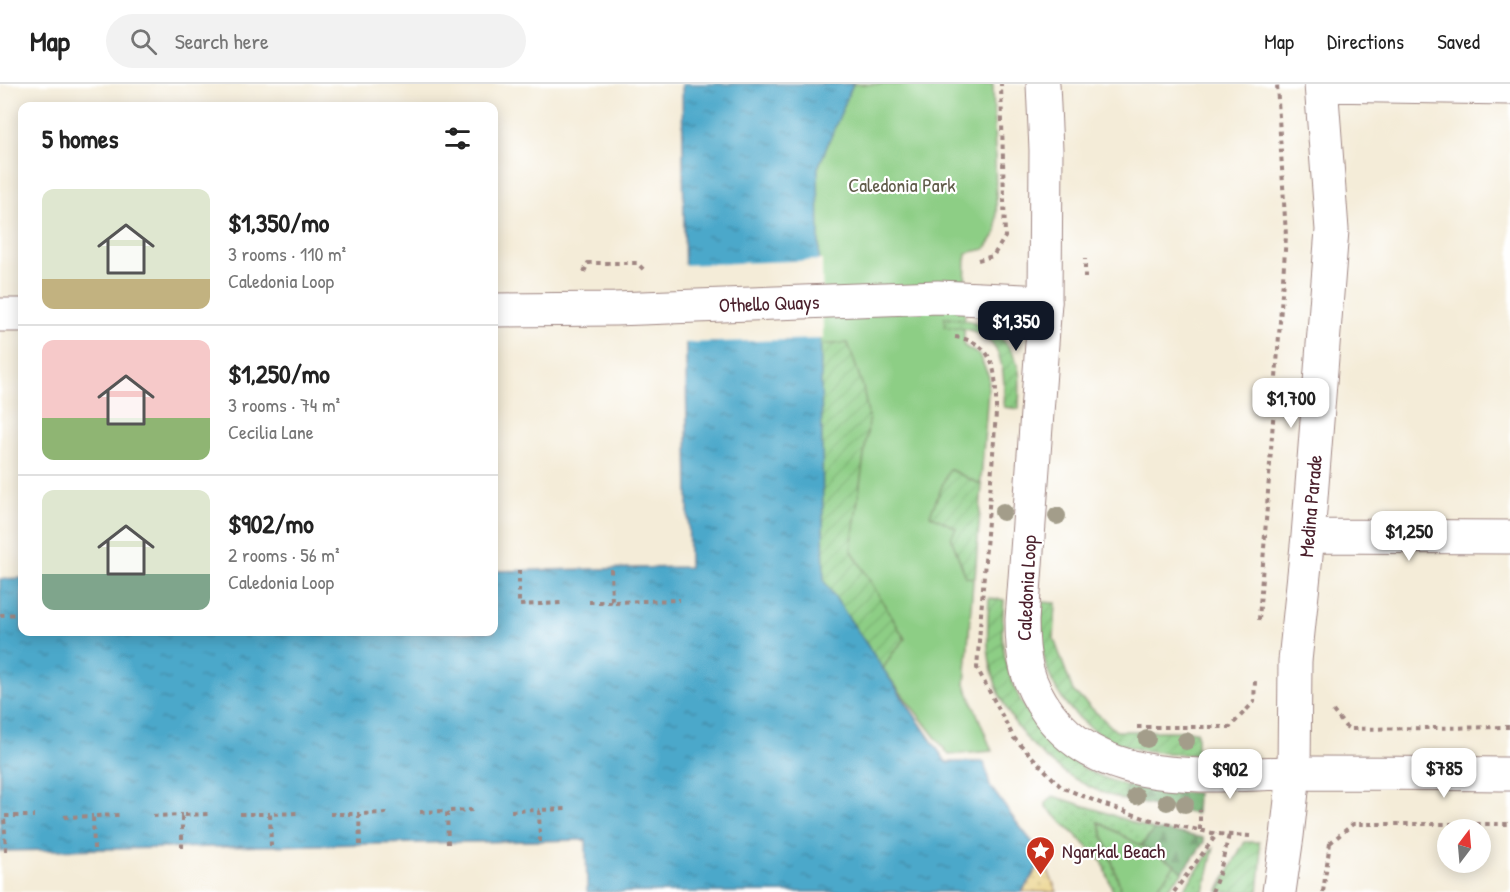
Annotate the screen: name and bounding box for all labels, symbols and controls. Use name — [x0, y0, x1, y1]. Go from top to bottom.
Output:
search box — [106, 14, 526, 68]
text: Map — [30, 22, 70, 60]
icon: search — [127, 25, 160, 58]
text: Search here — [175, 26, 269, 56]
text: Map — [1264, 27, 1294, 56]
text: Directions — [1327, 27, 1404, 56]
text: Saved — [1437, 27, 1480, 56]
text: 5 homes — [42, 121, 118, 156]
icon: filters — [441, 122, 474, 155]
park label: Caledonia Park — [848, 171, 956, 198]
text: $1,350/mo — [228, 205, 329, 240]
icon: home — [90, 213, 162, 285]
text: 3 rooms · 110 m² — [228, 240, 346, 267]
text: Caledonia Loop — [228, 267, 334, 294]
street label: Othello Quays — [718, 288, 820, 318]
pin: $1,350 — [967, 301, 1065, 352]
text: $1,350 — [992, 307, 1040, 334]
text: $1,250/mo — [228, 356, 330, 391]
icon: home — [90, 364, 162, 436]
pin: $1,700 — [1242, 378, 1340, 429]
text: $1,700 — [1266, 384, 1316, 411]
text: 3 rooms · 74 m² — [228, 391, 340, 418]
text: Cecilia Lane — [228, 418, 314, 445]
street label: Medina Parade — [1292, 454, 1328, 558]
text: $902/mo — [228, 506, 314, 541]
pin: $1,250 — [1360, 511, 1458, 562]
icon: home — [90, 514, 162, 586]
text: $1,250 — [1385, 517, 1433, 544]
street label: Caledonia Loop — [1010, 534, 1042, 642]
text: 2 rooms · 56 m² — [228, 541, 340, 568]
text: Caledonia Loop — [228, 568, 334, 595]
pin: $785 — [1408, 748, 1480, 799]
pin: $902 — [1194, 749, 1266, 800]
text: $785 — [1425, 754, 1463, 781]
text: $902 — [1212, 755, 1248, 782]
north arrow — [1437, 819, 1491, 873]
map controls — [1437, 819, 1491, 873]
place icon: Ngarkal Beach — [1025, 834, 1057, 876]
place label: Ngarkal Beach — [1062, 837, 1165, 864]

